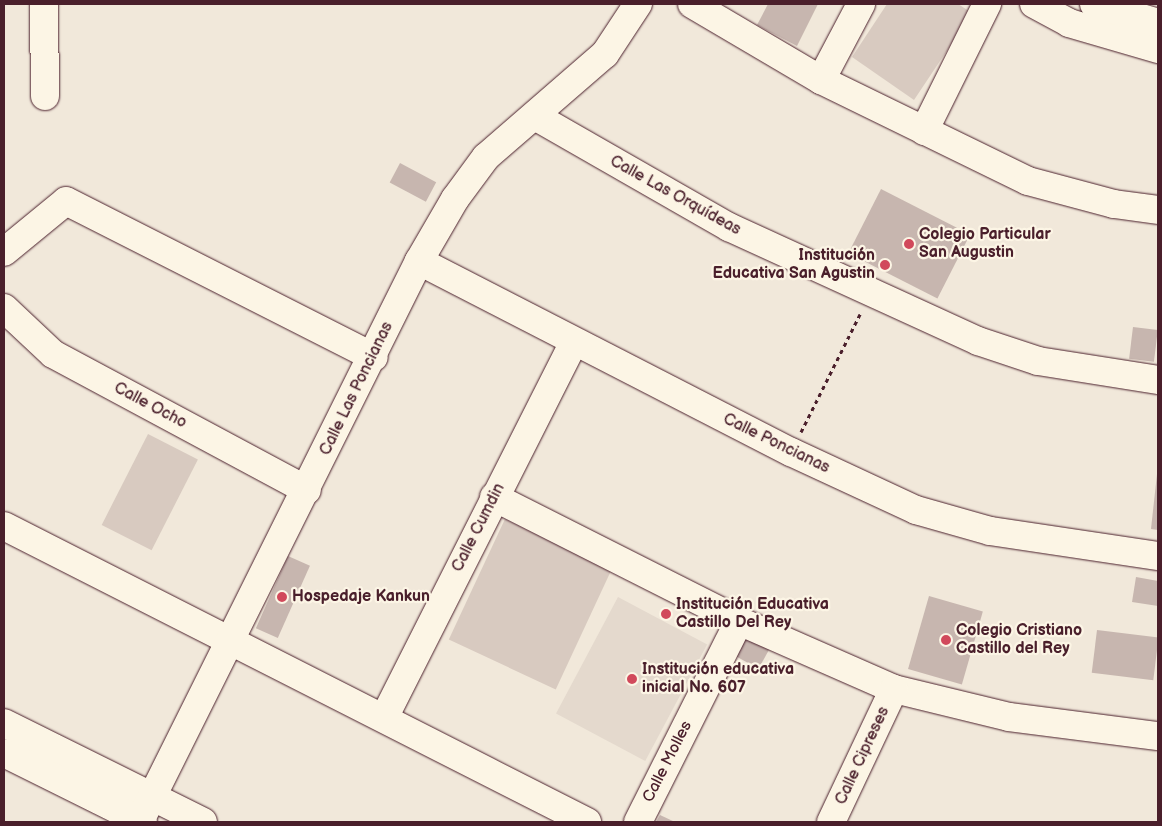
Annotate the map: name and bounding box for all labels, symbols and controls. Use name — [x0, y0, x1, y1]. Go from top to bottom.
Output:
street label: Calle Las Orquídeas — [606, 152, 744, 240]
place label: Colegio Particular San Augustin — [919, 225, 1051, 263]
marker: Colegio Particular San Augustin — [903, 238, 915, 250]
place label: Institución Educativa San Agustin — [713, 246, 875, 284]
marker: Institución Educativa San Agustin — [879, 259, 891, 271]
street label: Calle Las Poncianas — [316, 319, 398, 459]
street label: Calle Ocho — [110, 379, 190, 433]
street label: Calle Poncianas — [720, 410, 832, 478]
street label: Calle Cumdin — [448, 481, 510, 575]
place label: Hospedaje Kankun — [292, 587, 430, 607]
marker: Hospedaje Kankun — [276, 591, 288, 603]
place label: Institución Educativa Castillo Del Rey — [676, 595, 829, 633]
marker: Institución Educativa Castillo Del Rey — [660, 608, 672, 620]
place label: Colegio Cristiano Castillo del Rey — [956, 621, 1082, 659]
marker: Colegio Cristiano Castillo del Rey — [940, 634, 952, 646]
place label: Institución educativa inicial No. 607 — [642, 660, 794, 698]
marker: Institución educativa inicial No. 607 — [626, 673, 638, 685]
street label: Calle Cipreses — [832, 704, 894, 808]
street label: Calle Molles — [639, 718, 697, 806]

